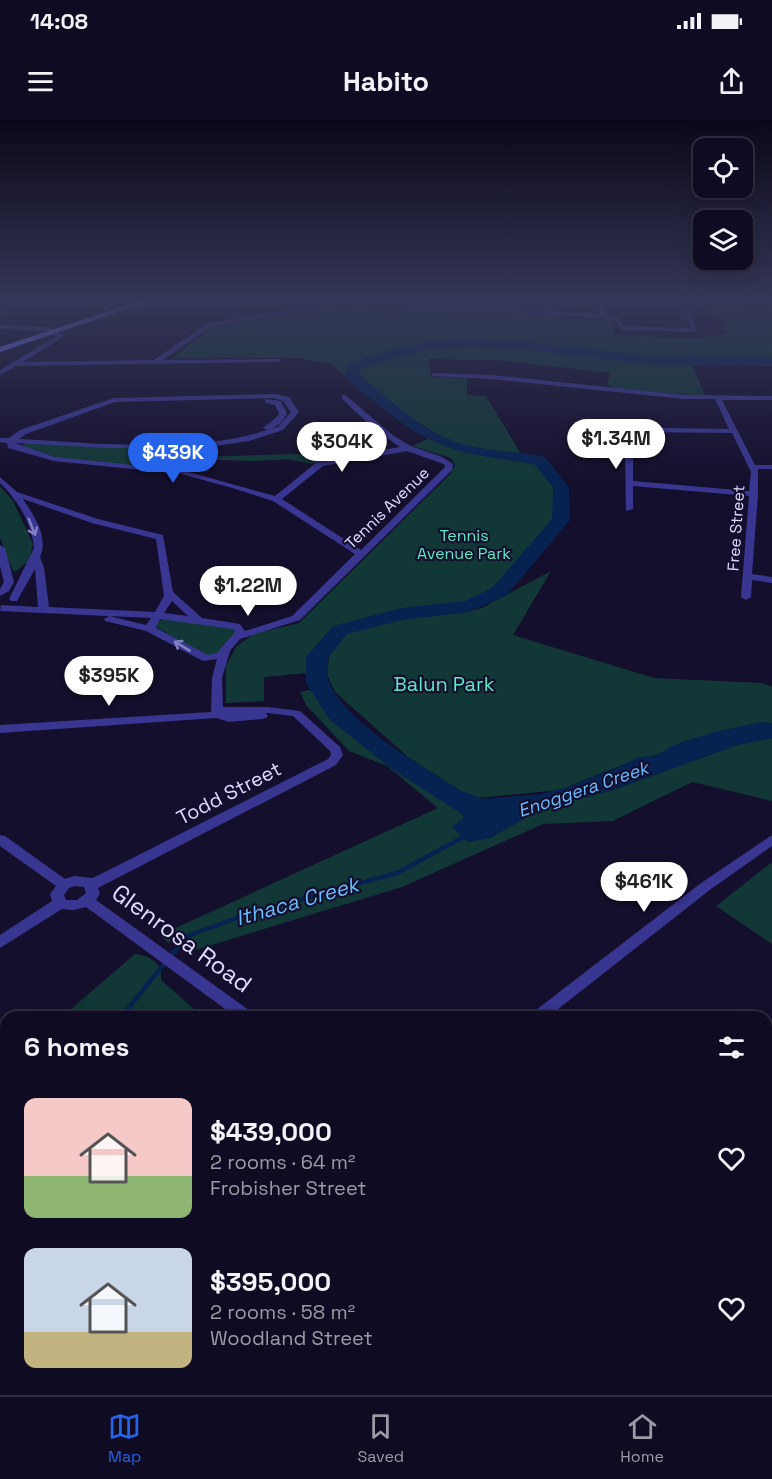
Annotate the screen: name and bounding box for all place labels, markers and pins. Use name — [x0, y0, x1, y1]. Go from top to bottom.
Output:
pin: $1.34M — [567, 419, 665, 470]
pin: $304K — [300, 422, 384, 473]
pin: $439K — [131, 433, 215, 484]
pin: $1.22M — [199, 566, 297, 617]
pin: $395K — [67, 656, 151, 707]
pin: $461K — [602, 862, 686, 913]

